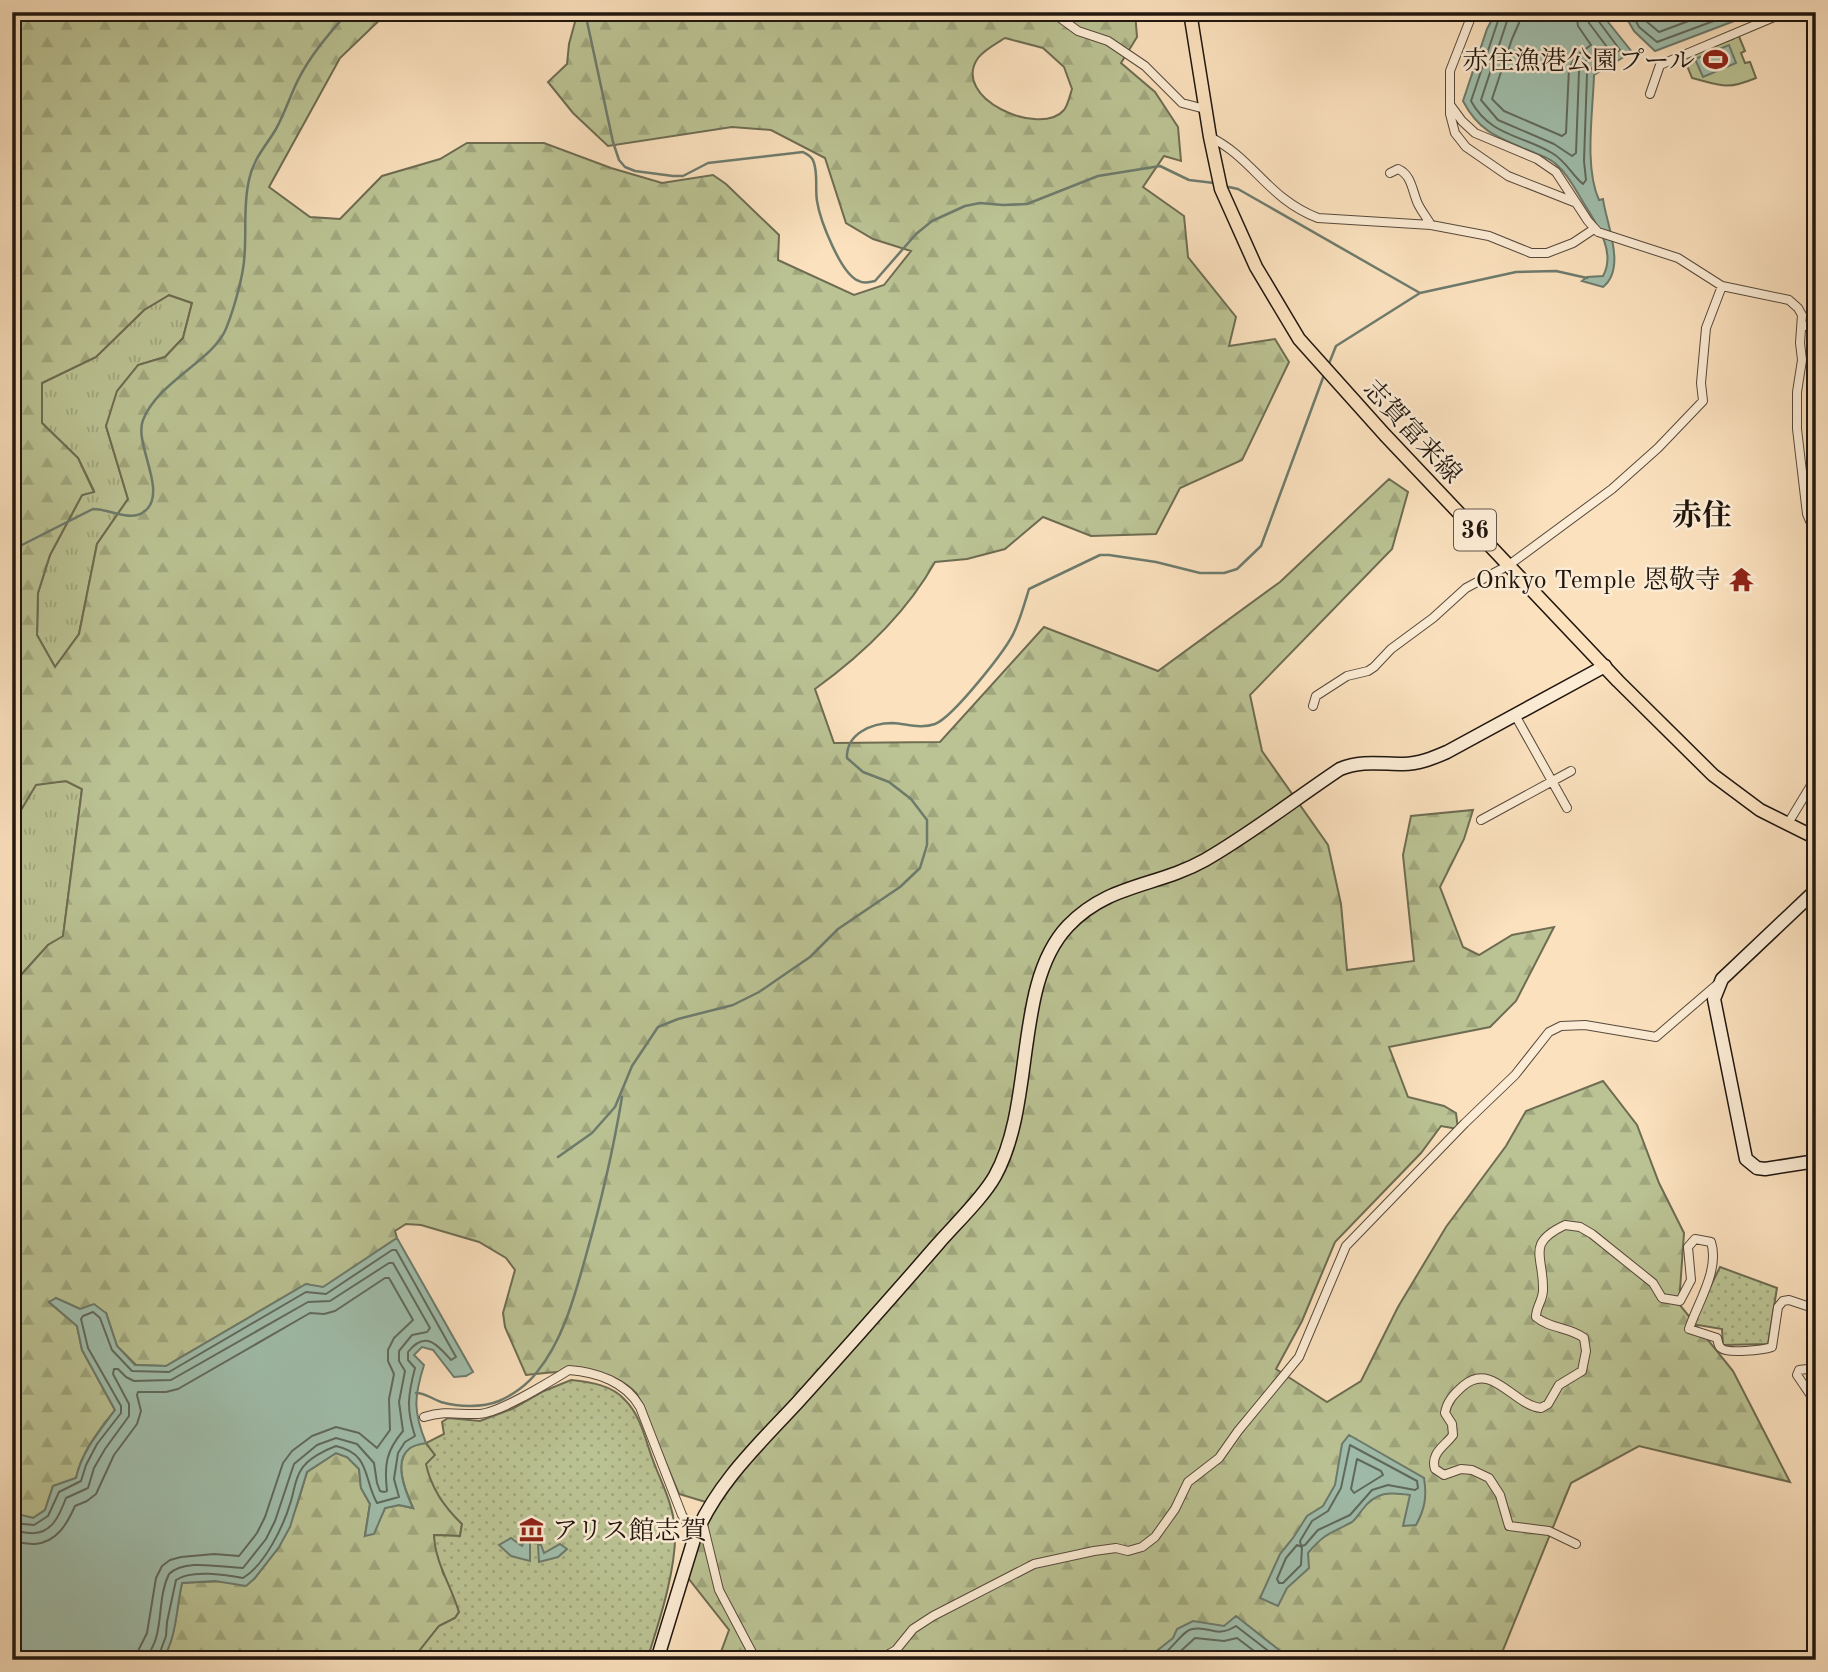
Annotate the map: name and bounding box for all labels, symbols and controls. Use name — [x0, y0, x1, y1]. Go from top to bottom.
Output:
sports icon: 赤住漁港公園プール — [1701, 46, 1729, 74]
place label: 赤住漁港公園プール — [1462, 47, 1695, 75]
street label: 志賀富来線 — [1358, 375, 1467, 489]
district label: 赤住 — [1672, 499, 1732, 532]
road number: 36 — [1454, 509, 1496, 550]
temple icon: Onkyo Temple 恩敬寺 — [1727, 565, 1755, 593]
place label: Onkyo Temple 恩敬寺 — [1475, 566, 1721, 594]
museum icon: アリス館志賀 — [518, 1516, 546, 1544]
place label: アリス館志賀 — [552, 1517, 706, 1545]

